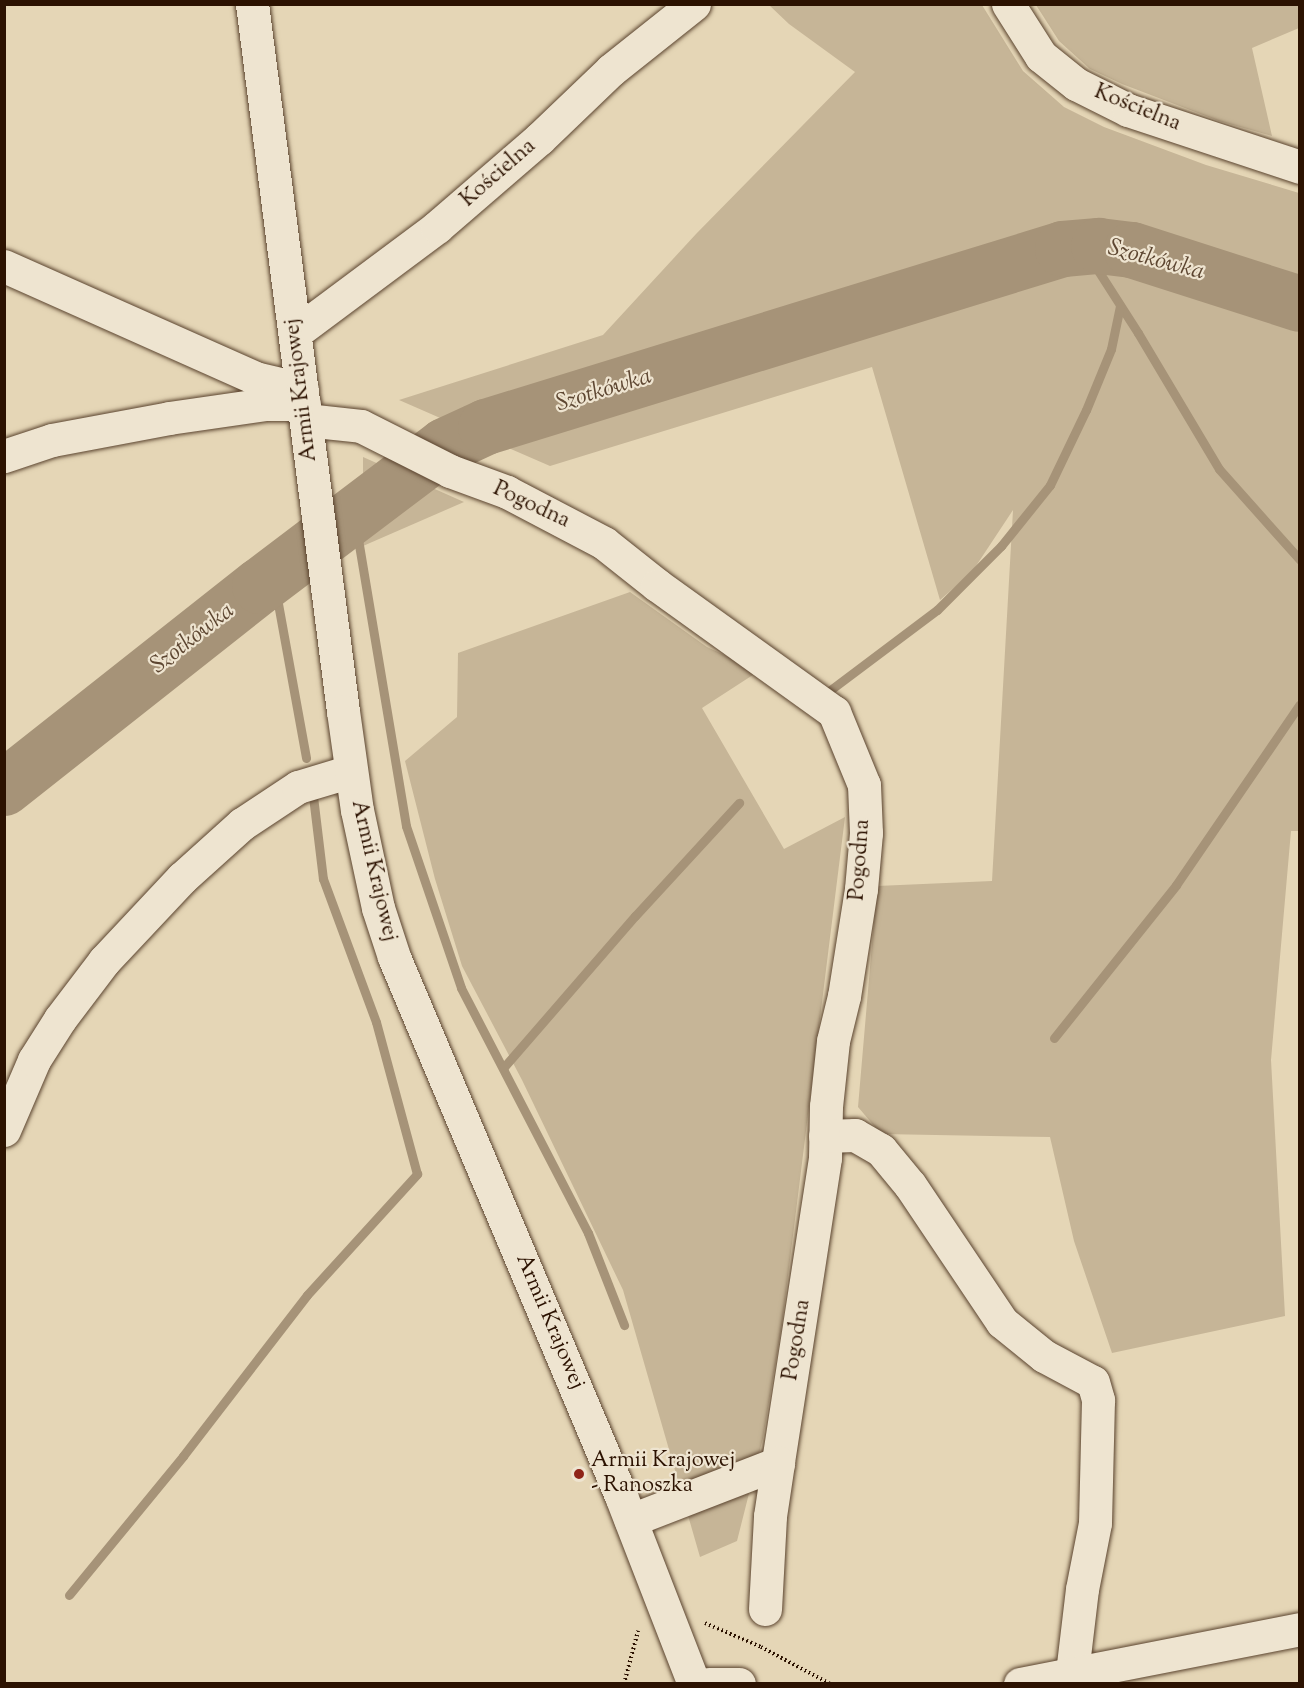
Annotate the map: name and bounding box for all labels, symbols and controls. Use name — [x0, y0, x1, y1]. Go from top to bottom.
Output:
street label: Kościelna — [1090, 80, 1184, 138]
street label: Kościelna — [456, 134, 542, 214]
water label: Szotkówka — [1105, 234, 1207, 288]
street label: Armii Krajowej — [280, 317, 324, 463]
water label: Szotkówka — [553, 363, 655, 419]
street label: Pogodna — [488, 477, 574, 535]
water label: Szotkówka — [145, 597, 241, 681]
street label: Armii Krajowej — [344, 798, 402, 944]
street label: Pogodna — [845, 818, 877, 902]
street label: Armii Krajowej — [509, 1250, 589, 1394]
street label: Pogodna — [779, 1298, 817, 1382]
place label: Armii Krajowej - Ranoszka — [591, 1448, 735, 1500]
marker: Armii Krajowej - Ranoszka — [572, 1467, 586, 1481]

